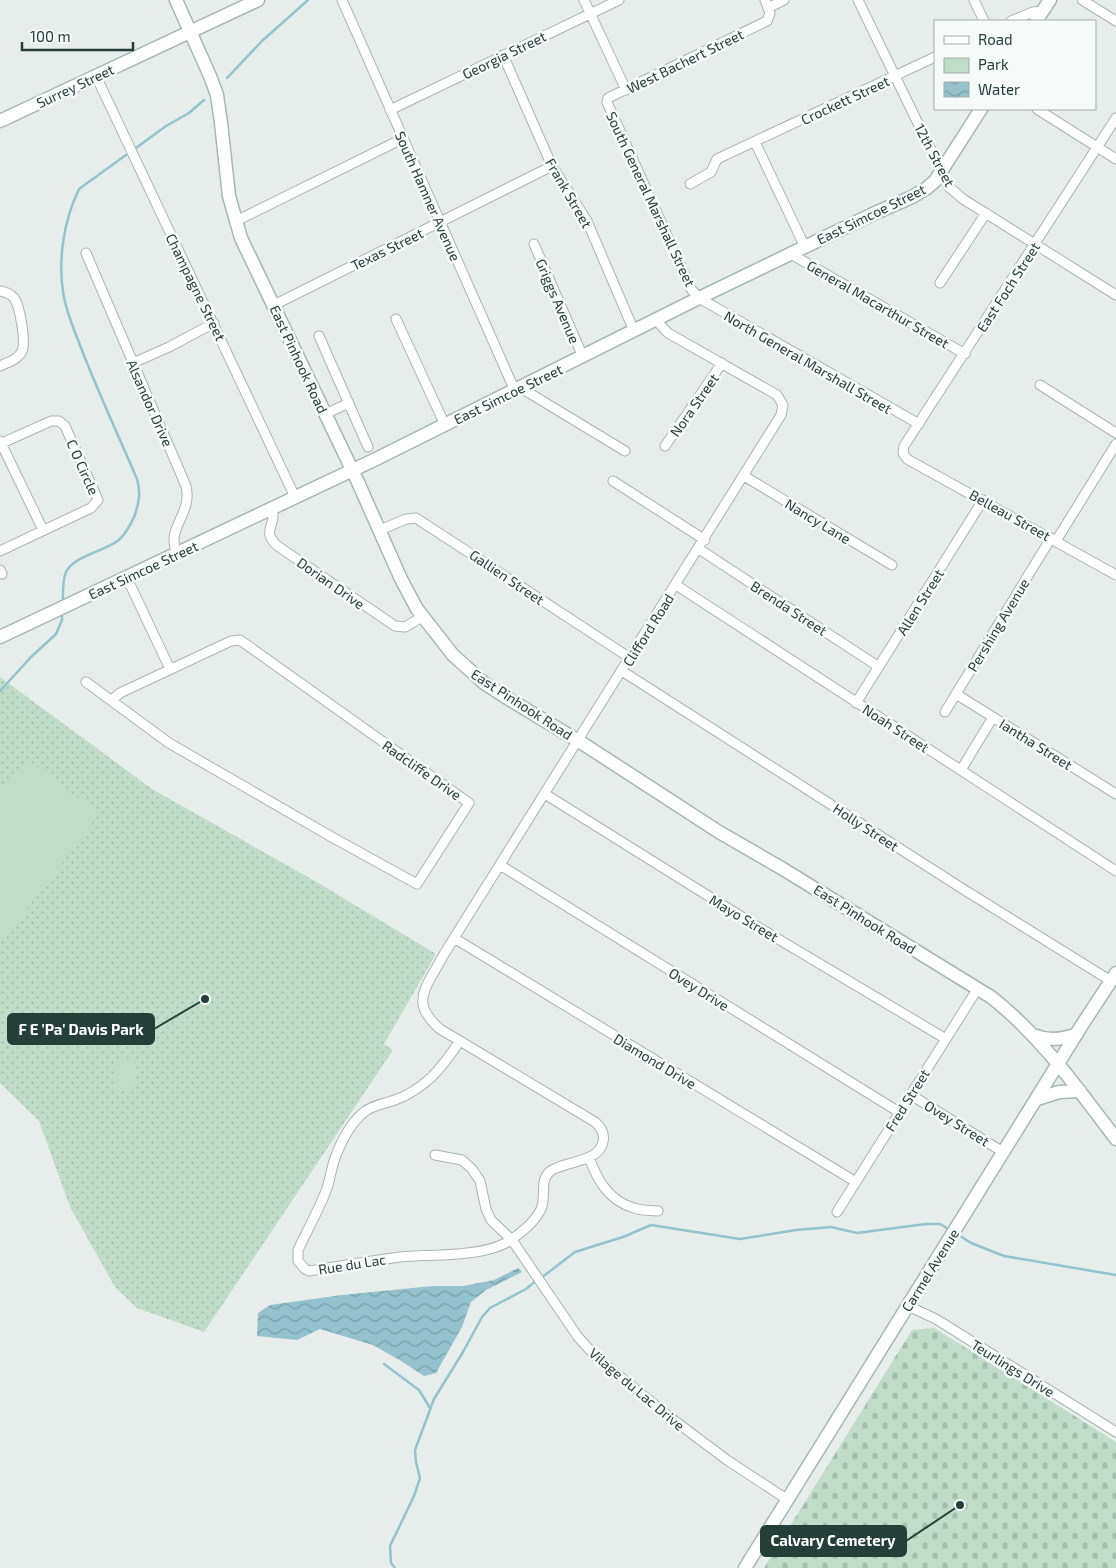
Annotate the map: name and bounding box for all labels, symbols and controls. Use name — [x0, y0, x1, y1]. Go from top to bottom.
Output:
scale bar — [22, 20, 134, 52]
legend — [934, 20, 1096, 110]
street label: West Bachert Street — [624, 25, 746, 97]
text: 100 m — [30, 27, 71, 45]
street label: Georgia Street — [459, 27, 549, 83]
text: Road — [978, 30, 1013, 48]
text: Park — [978, 55, 1009, 73]
street label: Surrey Street — [34, 61, 116, 111]
street label: Crockett Street — [798, 72, 892, 128]
text: Water — [978, 80, 1020, 98]
street label: South General Marshall Street — [603, 109, 699, 289]
street label: 12th Street — [911, 121, 959, 189]
street label: South Hamner Avenue — [392, 128, 464, 264]
street label: Frank Street — [542, 155, 596, 231]
street label: East Simcoe Street — [814, 180, 928, 248]
street label: Texas Street — [348, 224, 426, 274]
street label: Champagne Street — [163, 231, 229, 343]
street label: East Foch Street — [973, 239, 1043, 335]
street label: Griggs Avenue — [533, 256, 583, 346]
street label: General Macarthur Street — [804, 256, 952, 352]
street label: East Pinhook Road — [266, 302, 332, 416]
street label: North General Marshall Street — [721, 307, 895, 417]
street label: Alsandor Drive — [123, 357, 177, 449]
street label: East Simcoe Street — [451, 360, 565, 428]
street label: Nora Street — [666, 370, 722, 440]
street label: C O Circle — [63, 437, 103, 497]
street label: Belleau Street — [967, 486, 1053, 544]
street label: Nancy Lane — [782, 495, 854, 547]
street label: East Simcoe Street — [86, 537, 200, 603]
street label: Gallien Street — [467, 546, 547, 608]
street label: Dorian Drive — [294, 554, 368, 612]
street label: Allen Street — [893, 566, 947, 638]
street label: Pershing Avenue — [964, 575, 1032, 675]
street label: Brenda Street — [748, 577, 830, 639]
street label: Clifford Road — [619, 591, 677, 669]
street label: East Pinhook Road — [468, 665, 576, 743]
street label: Noah Street — [860, 700, 932, 756]
street label: Iantha Street — [996, 715, 1076, 773]
street label: Radcliffe Drive — [379, 736, 465, 804]
street label: Holly Street — [830, 800, 902, 854]
street label: East Pinhook Road — [811, 881, 919, 957]
street label: Mayo Street — [707, 891, 781, 945]
street label: Ovey Drive — [666, 964, 732, 1014]
callout: F E 'Pa' Davis Park — [8, 1014, 154, 1044]
text: F E 'Pa' Davis Park — [18, 1020, 144, 1038]
street label: Diamond Drive — [611, 1030, 699, 1092]
street label: Fred Street — [881, 1066, 933, 1134]
street label: Ovey Street — [921, 1096, 993, 1150]
street label: Carmel Avenue — [898, 1225, 962, 1315]
street label: Rue du Lac — [317, 1250, 387, 1278]
street label: Teurlings Drive — [968, 1336, 1058, 1400]
street label: Vilage du Lac Drive — [586, 1344, 688, 1434]
callout: Calvary Cemetery — [761, 1526, 906, 1556]
text: Calvary Cemetery — [770, 1531, 896, 1550]

